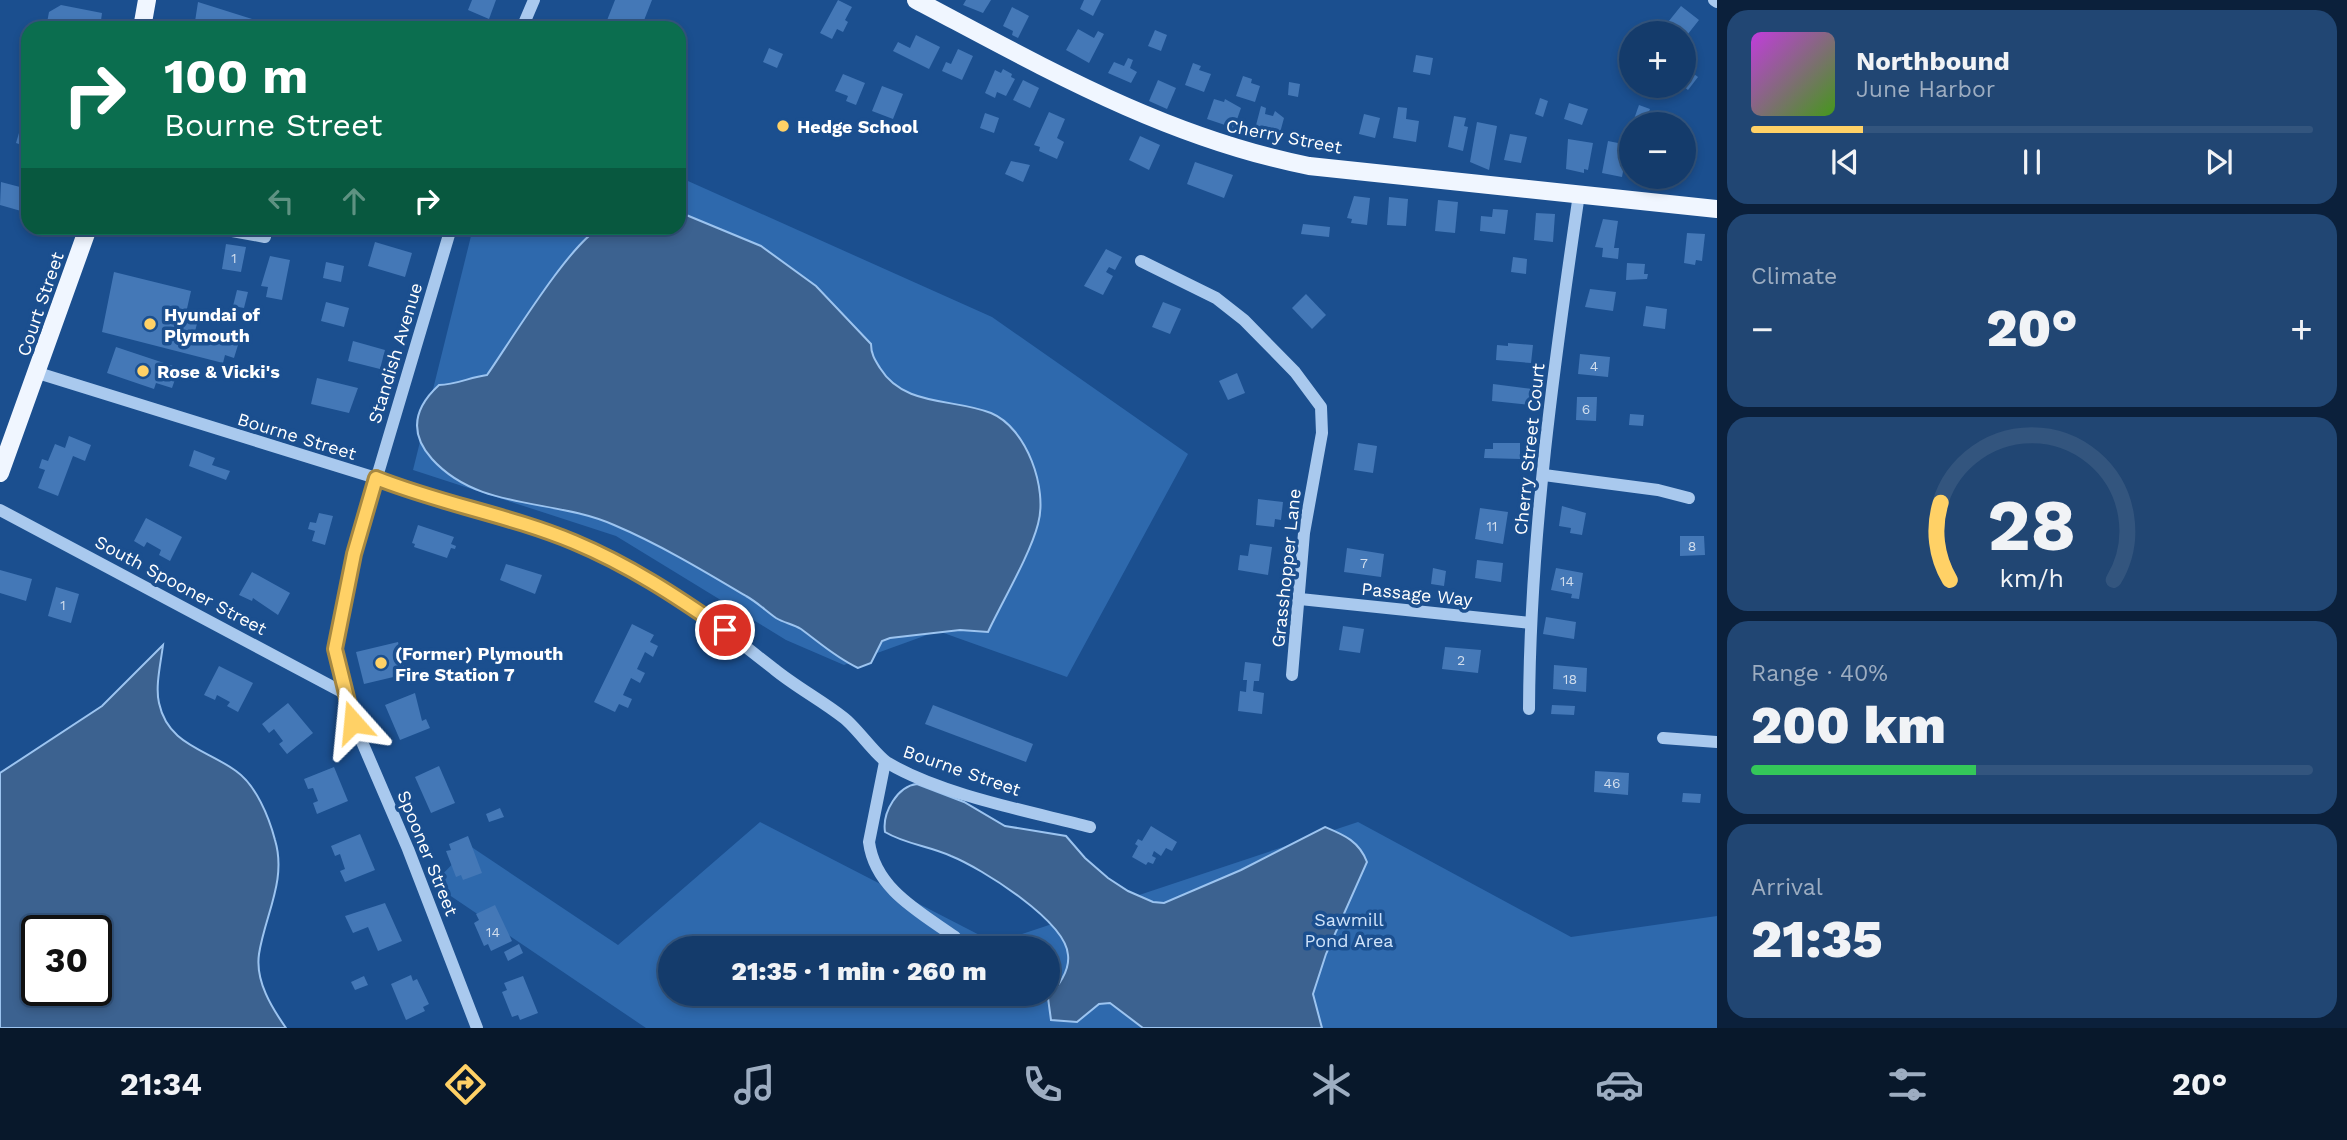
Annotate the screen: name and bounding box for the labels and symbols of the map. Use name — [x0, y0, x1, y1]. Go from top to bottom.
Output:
street label: Cherry Street — [1224, 114, 1344, 158]
place label: Hedge School — [797, 116, 918, 137]
marker: Hedge School — [775, 118, 791, 134]
street label: Court Street — [12, 249, 68, 359]
house number: 1 — [231, 250, 237, 266]
street label: Standish Avenue — [364, 280, 426, 426]
place label: Hyundai of Plymouth — [164, 304, 261, 346]
marker: Hyundai of Plymouth — [142, 316, 158, 332]
house number: 4 — [1590, 358, 1598, 374]
place label: Rose & Vicki's — [157, 361, 280, 382]
street label: Cherry Street Court — [1510, 362, 1549, 536]
marker: Rose & Vicki's — [135, 363, 151, 379]
house number: 6 — [1582, 401, 1590, 417]
street label: Bourne Street — [235, 408, 359, 464]
street label: Grasshopper Lane — [1267, 487, 1305, 649]
house number: 11 — [1487, 518, 1497, 534]
street label: South Spooner Street — [92, 531, 271, 639]
house number: 8 — [1688, 538, 1696, 554]
house number: 7 — [1360, 555, 1368, 571]
house number: 14 — [1560, 573, 1574, 589]
street label: Passage Way — [1360, 578, 1474, 610]
house number: 1 — [60, 597, 66, 613]
pin — [695, 600, 755, 660]
place label: (Former) Plymouth Fire Station 7 — [395, 643, 563, 685]
house number: 2 — [1457, 652, 1465, 668]
marker: (Former) Plymouth Fire Station 7 — [373, 655, 389, 671]
house number: 18 — [1563, 671, 1577, 687]
position arrow — [316, 685, 390, 759]
street label: Bourne Street — [900, 740, 1024, 800]
house number: 46 — [1603, 775, 1621, 791]
street label: Spooner Street — [393, 787, 463, 919]
park label: Sawmill Pond Area — [1305, 909, 1393, 951]
speed limit sign: 30 — [21, 915, 112, 1006]
house number: 14 — [486, 924, 500, 940]

